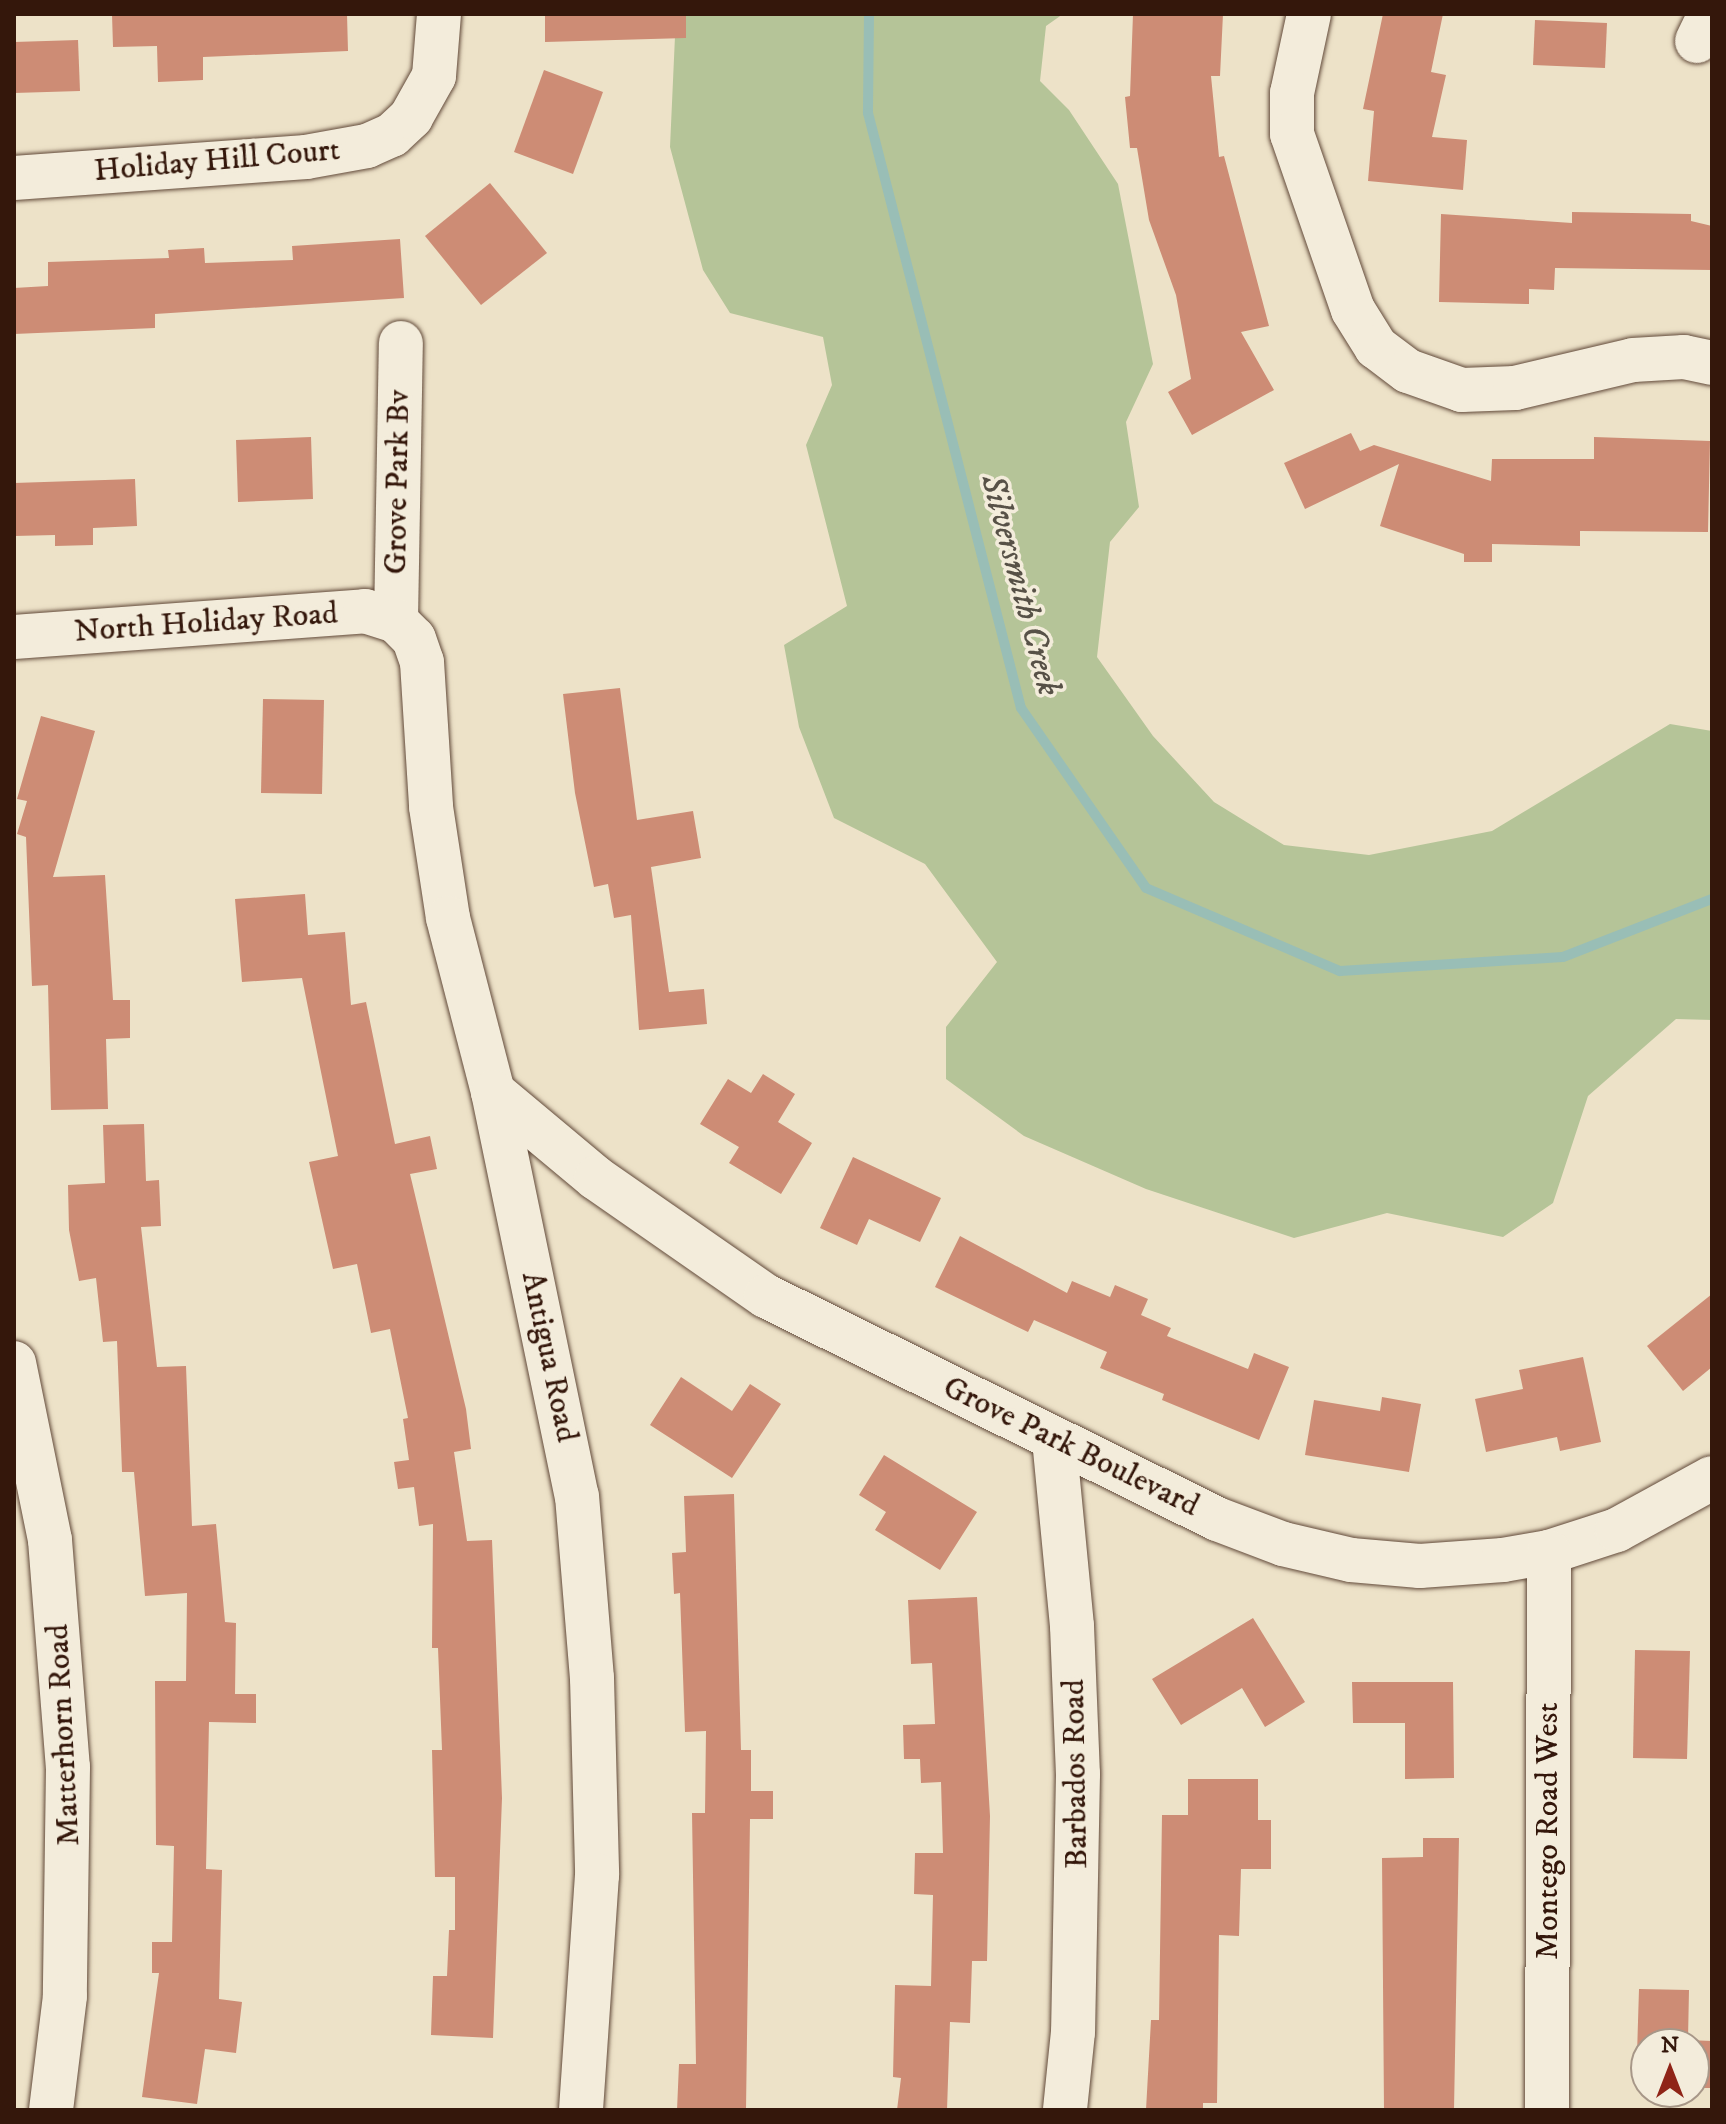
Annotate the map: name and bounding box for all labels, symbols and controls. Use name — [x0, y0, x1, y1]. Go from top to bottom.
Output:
street label: Holiday Hill Court — [92, 131, 342, 191]
street label: Grove Park Bv — [377, 389, 419, 575]
water label: Silversmith Creek — [971, 470, 1069, 700]
street label: North Holiday Road — [73, 595, 339, 651]
street label: Antigua Road — [512, 1268, 586, 1446]
street label: Grove Park Boulevard — [937, 1368, 1205, 1526]
street label: Matterhorn Road — [39, 1623, 89, 1847]
street label: Barbados Road — [1055, 1679, 1097, 1869]
street label: Montego Road West — [1529, 1702, 1567, 1960]
north arrow — [1630, 2028, 1710, 2108]
text: N — [1661, 2032, 1679, 2059]

